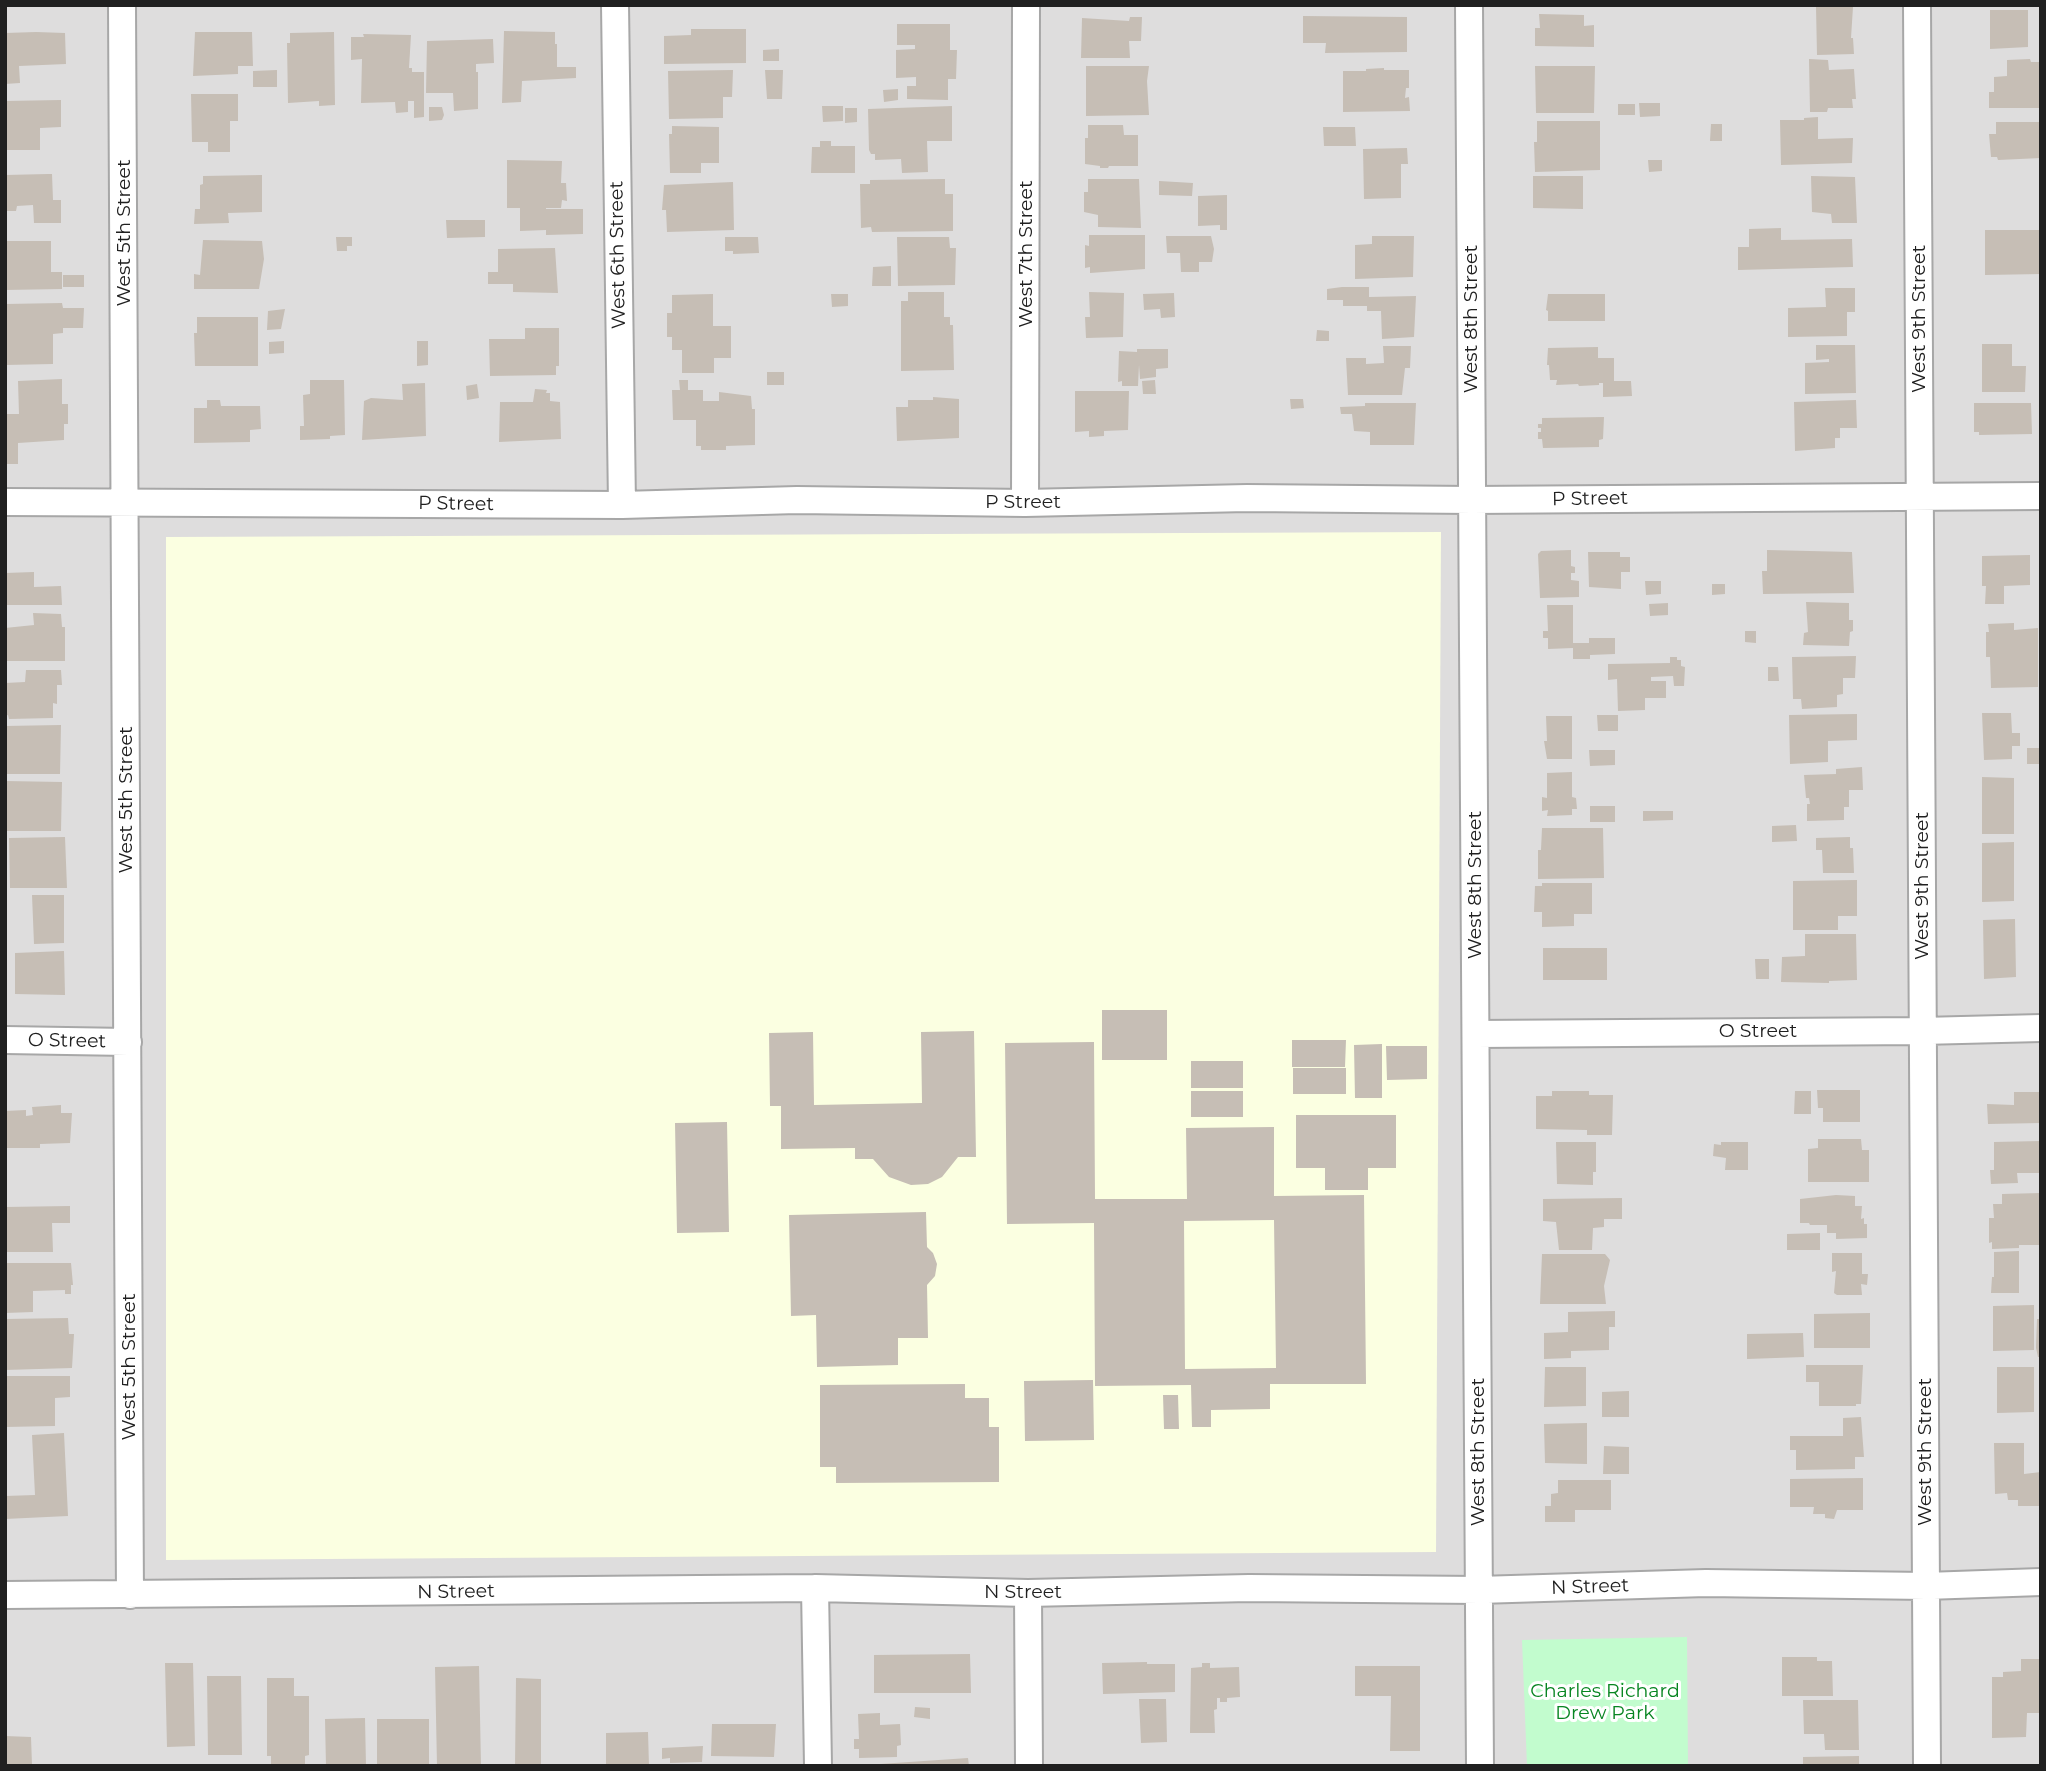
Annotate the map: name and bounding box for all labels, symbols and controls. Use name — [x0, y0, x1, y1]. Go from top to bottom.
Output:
street label: West 5th Street — [113, 159, 135, 307]
street label: West 7th Street — [1015, 180, 1037, 328]
street label: West 6th Street — [605, 181, 631, 329]
street label: West 8th Street — [1460, 245, 1482, 393]
street label: West 9th Street — [1908, 245, 1930, 393]
street label: P Street — [1552, 487, 1628, 511]
street label: P Street — [985, 491, 1061, 513]
street label: P Street — [418, 492, 494, 516]
street label: West 5th Street — [115, 726, 137, 874]
street label: West 8th Street — [1464, 811, 1486, 959]
street label: West 9th Street — [1911, 812, 1933, 960]
street label: O Street — [1719, 1020, 1797, 1042]
street label: O Street — [28, 1029, 106, 1053]
street label: West 5th Street — [118, 1293, 140, 1441]
street label: West 8th Street — [1467, 1378, 1489, 1526]
street label: West 9th Street — [1914, 1378, 1936, 1526]
street label: N Street — [1551, 1574, 1629, 1600]
street label: N Street — [417, 1580, 495, 1604]
street label: N Street — [984, 1581, 1062, 1603]
park label: Charles Richard Drew Park — [1530, 1680, 1680, 1724]

